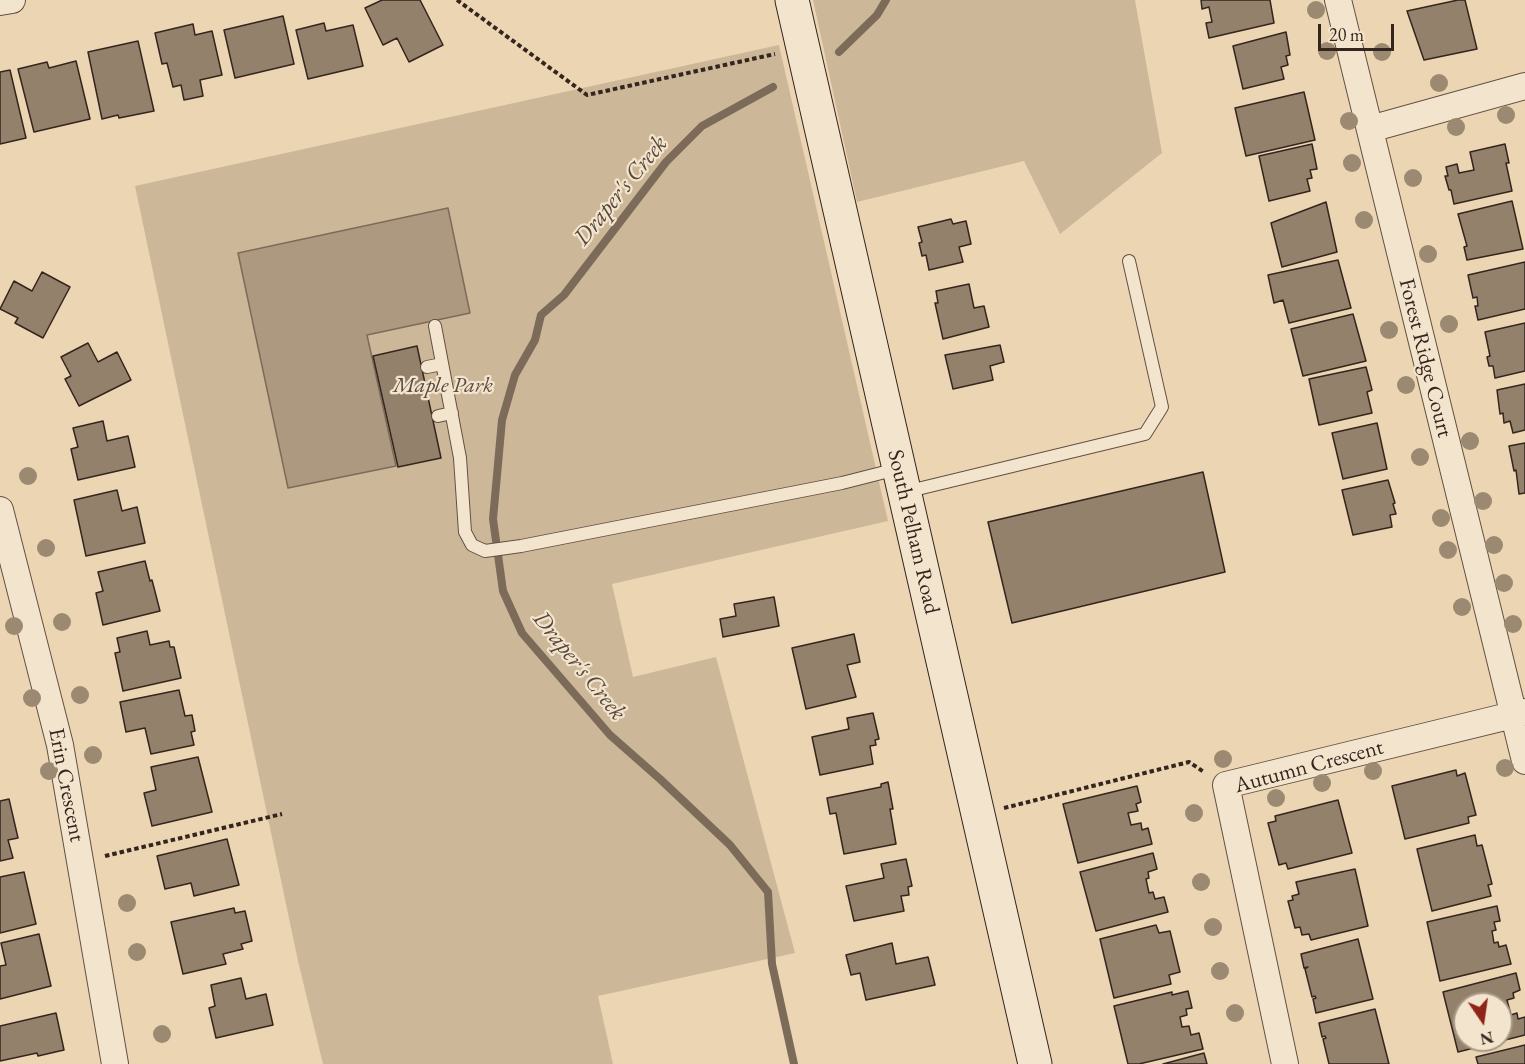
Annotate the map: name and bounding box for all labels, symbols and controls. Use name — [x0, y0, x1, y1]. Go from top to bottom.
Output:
scale bar — [1321, 12, 1398, 50]
text: 20 m — [1329, 23, 1364, 46]
water label: Draper's Creek — [568, 130, 674, 252]
street label: Forest Ridge Court — [1392, 276, 1458, 440]
park label: Maple Park — [393, 373, 493, 399]
street label: South Pelham Road — [881, 447, 945, 617]
water label: Draper's Creek — [526, 605, 632, 727]
street label: Erin Crescent — [42, 726, 90, 844]
street label: Autumn Crescent — [1232, 734, 1386, 800]
north arrow — [1453, 992, 1513, 1052]
text: N — [1478, 1026, 1495, 1050]

